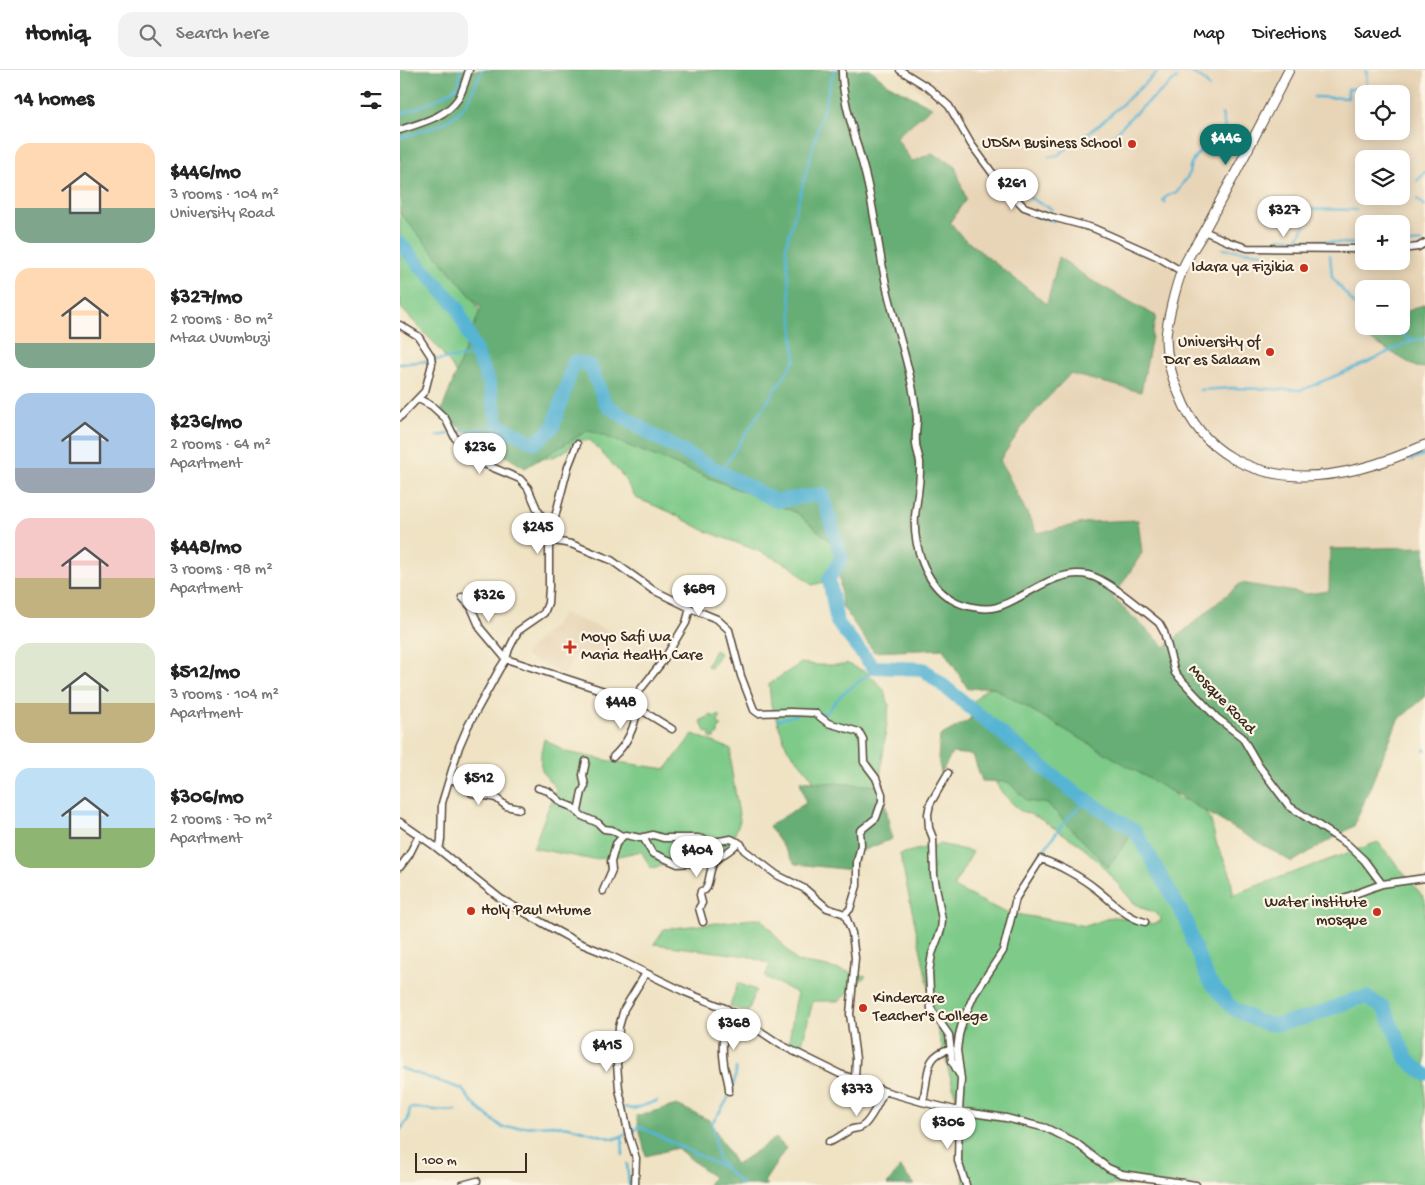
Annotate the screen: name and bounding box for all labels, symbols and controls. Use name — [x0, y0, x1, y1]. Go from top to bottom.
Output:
search box — [118, 12, 468, 57]
text: Homiq — [25, 20, 88, 49]
icon: search — [136, 21, 164, 49]
text: Search here — [176, 23, 269, 46]
text: Map — [1193, 24, 1225, 45]
text: Directions — [1253, 24, 1326, 45]
text: Saved — [1354, 24, 1400, 45]
map controls — [1355, 85, 1410, 335]
button: locate — [1355, 85, 1410, 140]
icon: filters — [357, 86, 385, 114]
text: 14 homes — [15, 88, 94, 113]
pin: $446 — [1196, 124, 1256, 166]
text: $446 — [1211, 130, 1241, 149]
place label: UDSM Business School — [982, 135, 1122, 154]
marker: UDSM Business School — [1126, 138, 1138, 150]
button: layers — [1355, 150, 1410, 205]
text: $446/mo — [170, 161, 241, 186]
icon: home — [55, 163, 115, 223]
pin: $261 — [982, 168, 1042, 211]
text: $261 — [997, 175, 1027, 194]
text: 3 rooms · 104 m² — [170, 186, 279, 205]
pin: $327 — [1254, 196, 1314, 238]
text: $327 — [1268, 202, 1300, 221]
text: University Road — [170, 205, 274, 224]
button: + — [1355, 215, 1410, 270]
place label: Idara ya Fizikia — [1191, 259, 1295, 278]
marker: Idara ya Fizikia — [1298, 262, 1310, 274]
button: − — [1355, 280, 1410, 335]
text: $327/mo — [170, 286, 242, 311]
icon: home — [55, 288, 115, 348]
text: 2 rooms · 80 m² — [170, 311, 273, 330]
text: Mtaa Uvumbuzi — [170, 330, 271, 349]
place label: University of Dar es Salaam — [1163, 334, 1261, 371]
marker: University of Dar es Salaam — [1264, 346, 1276, 358]
text: $236/mo — [170, 411, 242, 436]
icon: home — [55, 413, 115, 473]
pin: $236 — [450, 432, 510, 475]
text: 2 rooms · 64 m² — [170, 436, 271, 455]
text: $236 — [464, 439, 496, 458]
text: Apartment — [170, 455, 242, 474]
pin: $245 — [508, 512, 568, 555]
text: $245 — [522, 519, 554, 538]
text: $448/mo — [170, 536, 242, 561]
icon: home — [55, 538, 115, 598]
text: 3 rooms · 98 m² — [170, 561, 272, 580]
pin: $689 — [669, 574, 729, 617]
text: Apartment — [170, 580, 242, 599]
pin: $326 — [459, 580, 519, 623]
text: $689 — [683, 581, 715, 600]
text: $326 — [473, 587, 505, 606]
place label: Moyo Safi Wa Maria Health Care — [581, 629, 704, 666]
marker: Moyo Safi Wa Maria Health Care — [563, 640, 577, 654]
text: $512/mo — [170, 661, 240, 686]
street label: Mosque Road — [1183, 661, 1260, 740]
icon: home — [55, 663, 115, 723]
text: 3 rooms · 104 m² — [170, 686, 279, 705]
pin: $448 — [591, 688, 651, 730]
text: $448 — [605, 694, 637, 713]
text: Apartment — [170, 705, 242, 724]
pin: $512 — [449, 764, 509, 806]
text: $512 — [464, 770, 494, 789]
text: $306/mo — [170, 786, 244, 811]
icon: home — [55, 788, 115, 848]
text: 2 rooms · 70 m² — [170, 811, 273, 830]
text: Apartment — [170, 830, 242, 849]
pin: $404 — [667, 836, 727, 878]
text: $404 — [681, 842, 713, 861]
place label: Water institute mosque — [1264, 894, 1368, 931]
place label: Holy Paul Mtume — [481, 902, 592, 921]
marker: Holy Paul Mtume — [465, 905, 477, 917]
marker: Water institute mosque — [1371, 906, 1383, 918]
place label: Kindercare Teacher's College — [872, 990, 988, 1027]
marker: Kindercare Teacher's College — [857, 1002, 869, 1014]
pin: $368 — [704, 1008, 764, 1051]
text: $368 — [718, 1015, 750, 1034]
pin: $415 — [577, 1030, 637, 1073]
text: $415 — [592, 1037, 622, 1056]
pin: $373 — [827, 1074, 887, 1117]
text: $373 — [841, 1081, 873, 1100]
pin: $306 — [918, 1108, 978, 1150]
text: $306 — [932, 1114, 964, 1133]
scale bar — [415, 1150, 528, 1173]
text: 100 m — [422, 1153, 457, 1170]

